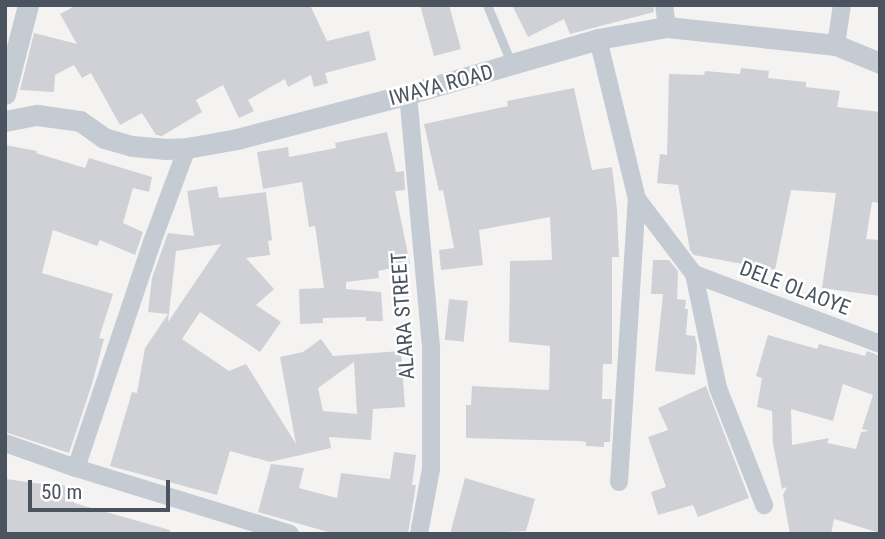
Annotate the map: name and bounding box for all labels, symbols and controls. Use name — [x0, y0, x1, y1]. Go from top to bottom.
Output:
street label: IWAYA ROAD — [386, 59, 496, 111]
street label: ALARA STREET — [386, 252, 420, 380]
street label: DELE OLAOYE — [736, 255, 854, 321]
scale bar — [32, 466, 173, 510]
text: 50 m — [41, 480, 82, 504]

